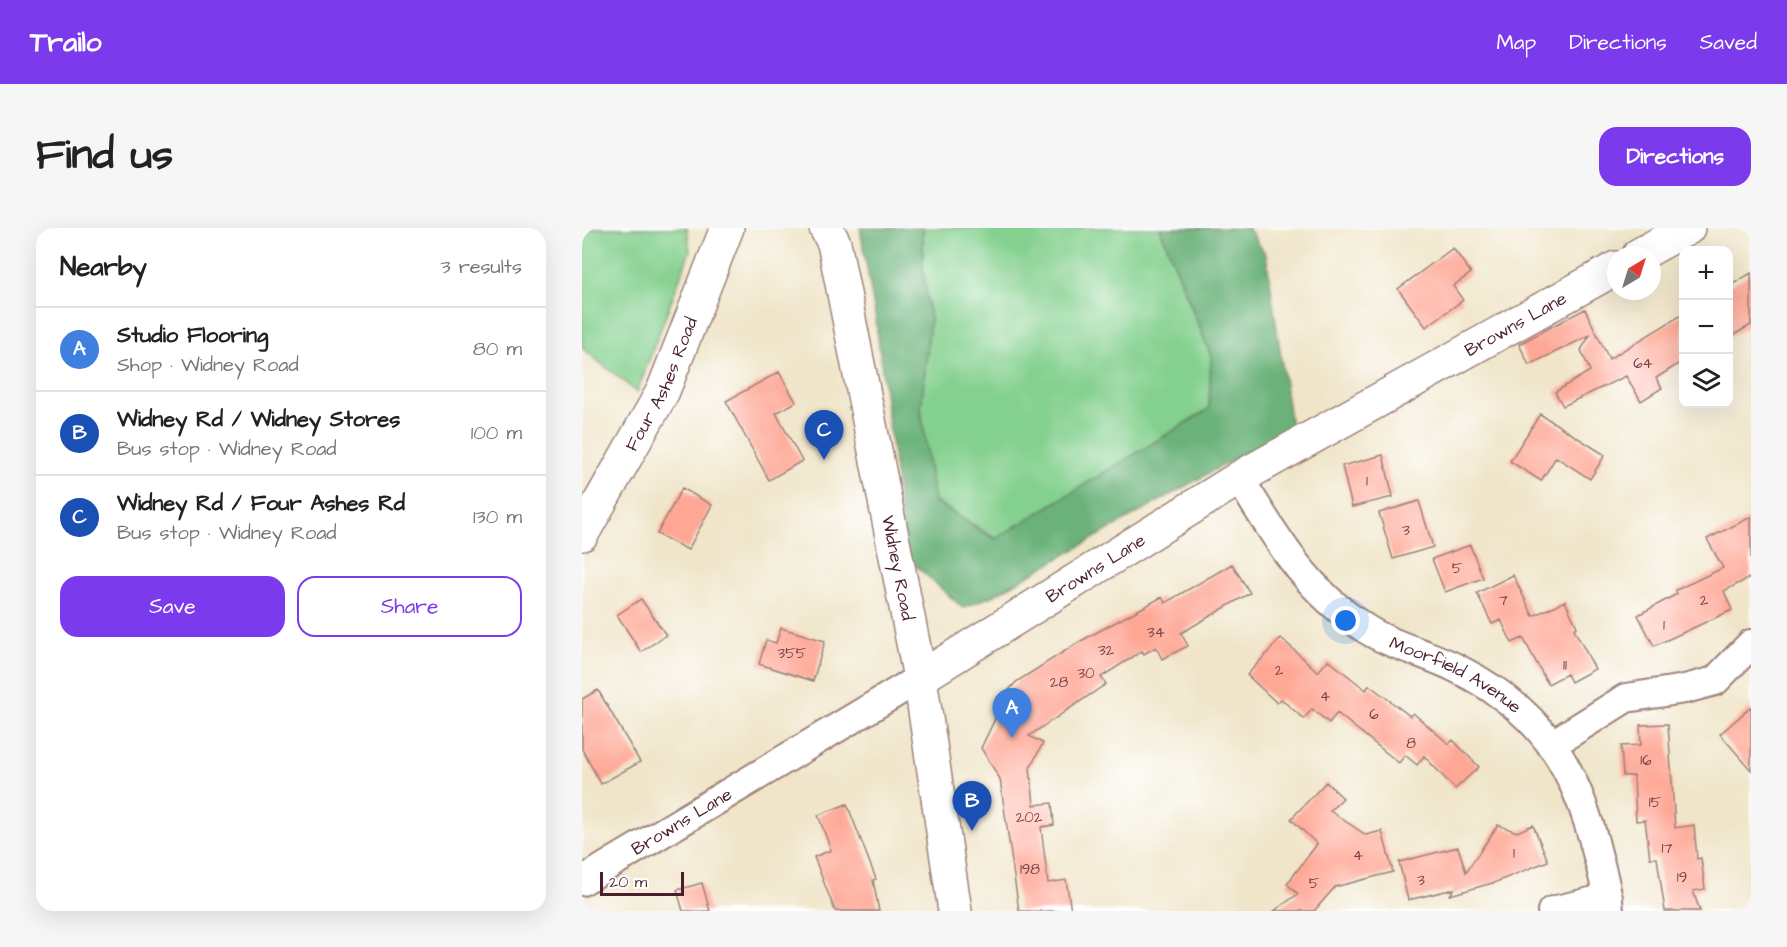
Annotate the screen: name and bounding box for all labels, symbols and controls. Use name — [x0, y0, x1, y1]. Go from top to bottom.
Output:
text: Trailo — [30, 23, 102, 62]
text: Map — [1496, 28, 1536, 57]
text: Directions — [1569, 28, 1667, 57]
text: Saved — [1700, 28, 1757, 57]
text: Find us — [36, 127, 173, 185]
button: Directions — [1599, 127, 1751, 186]
north arrow — [1607, 246, 1661, 300]
map controls — [1679, 246, 1733, 408]
button: + — [1679, 246, 1733, 300]
text: Nearby — [60, 249, 147, 285]
text: 3 results — [440, 253, 522, 281]
street label: Browns Lane — [1460, 286, 1571, 363]
button: − — [1679, 300, 1733, 354]
street label: Four Ashes Road — [619, 314, 704, 456]
text: Studio Flooring — [117, 320, 268, 351]
text: A — [73, 335, 86, 363]
text: 80 m — [473, 335, 522, 363]
text: Shop · Widney Road — [117, 351, 299, 379]
house number: 64 — [1633, 353, 1653, 374]
button: layers — [1679, 354, 1733, 408]
text: Widney Rd / Widney Stores — [117, 404, 400, 435]
pin: C — [804, 410, 844, 460]
text: B — [72, 419, 87, 447]
text: 100 m — [471, 419, 522, 447]
text: Bus stop · Widney Road — [117, 435, 337, 463]
house number: 1 — [1366, 471, 1368, 492]
text: Widney Rd / Four Ashes Rd — [117, 488, 405, 519]
text: C — [72, 503, 87, 531]
text: 130 m — [473, 503, 522, 531]
street label: Widney Road — [875, 513, 920, 622]
text: Bus stop · Widney Road — [117, 519, 337, 547]
house number: 3 — [1402, 520, 1410, 541]
street label: Browns Lane — [1041, 528, 1150, 609]
house number: 5 — [1452, 558, 1463, 579]
button: Save — [60, 576, 285, 637]
button: Share — [297, 576, 522, 637]
house number: 7 — [1498, 590, 1508, 611]
house number: 2 — [1700, 590, 1709, 611]
your location — [1331, 606, 1360, 635]
house number: 1 — [1663, 615, 1665, 636]
house number: 34 — [1147, 622, 1165, 643]
street label: Moorfield Avenue — [1386, 631, 1527, 719]
house number: 32 — [1098, 640, 1115, 661]
house number: 355 — [778, 643, 807, 664]
house number: 11 — [1563, 655, 1567, 676]
house number: 2 — [1275, 660, 1284, 681]
house number: 30 — [1077, 663, 1095, 684]
house number: 28 — [1050, 672, 1068, 693]
house number: 4 — [1320, 686, 1330, 707]
pin: A — [992, 688, 1032, 738]
house number: 6 — [1369, 704, 1379, 725]
house number: 8 — [1406, 733, 1416, 754]
house number: 16 — [1640, 750, 1652, 771]
street label: Browns Lane — [627, 782, 737, 862]
pin: B — [952, 782, 992, 831]
house number: 15 — [1649, 792, 1662, 813]
house number: 202 — [1016, 807, 1043, 828]
house number: 17 — [1661, 838, 1673, 859]
house number: 1 — [1513, 843, 1515, 864]
house number: 4 — [1353, 845, 1363, 866]
house number: 198 — [1020, 859, 1040, 880]
house number: 19 — [1677, 867, 1687, 888]
scale bar — [600, 869, 684, 896]
house number: 3 — [1417, 870, 1425, 891]
text: 20 m — [609, 871, 647, 893]
house number: 5 — [1309, 873, 1320, 894]

